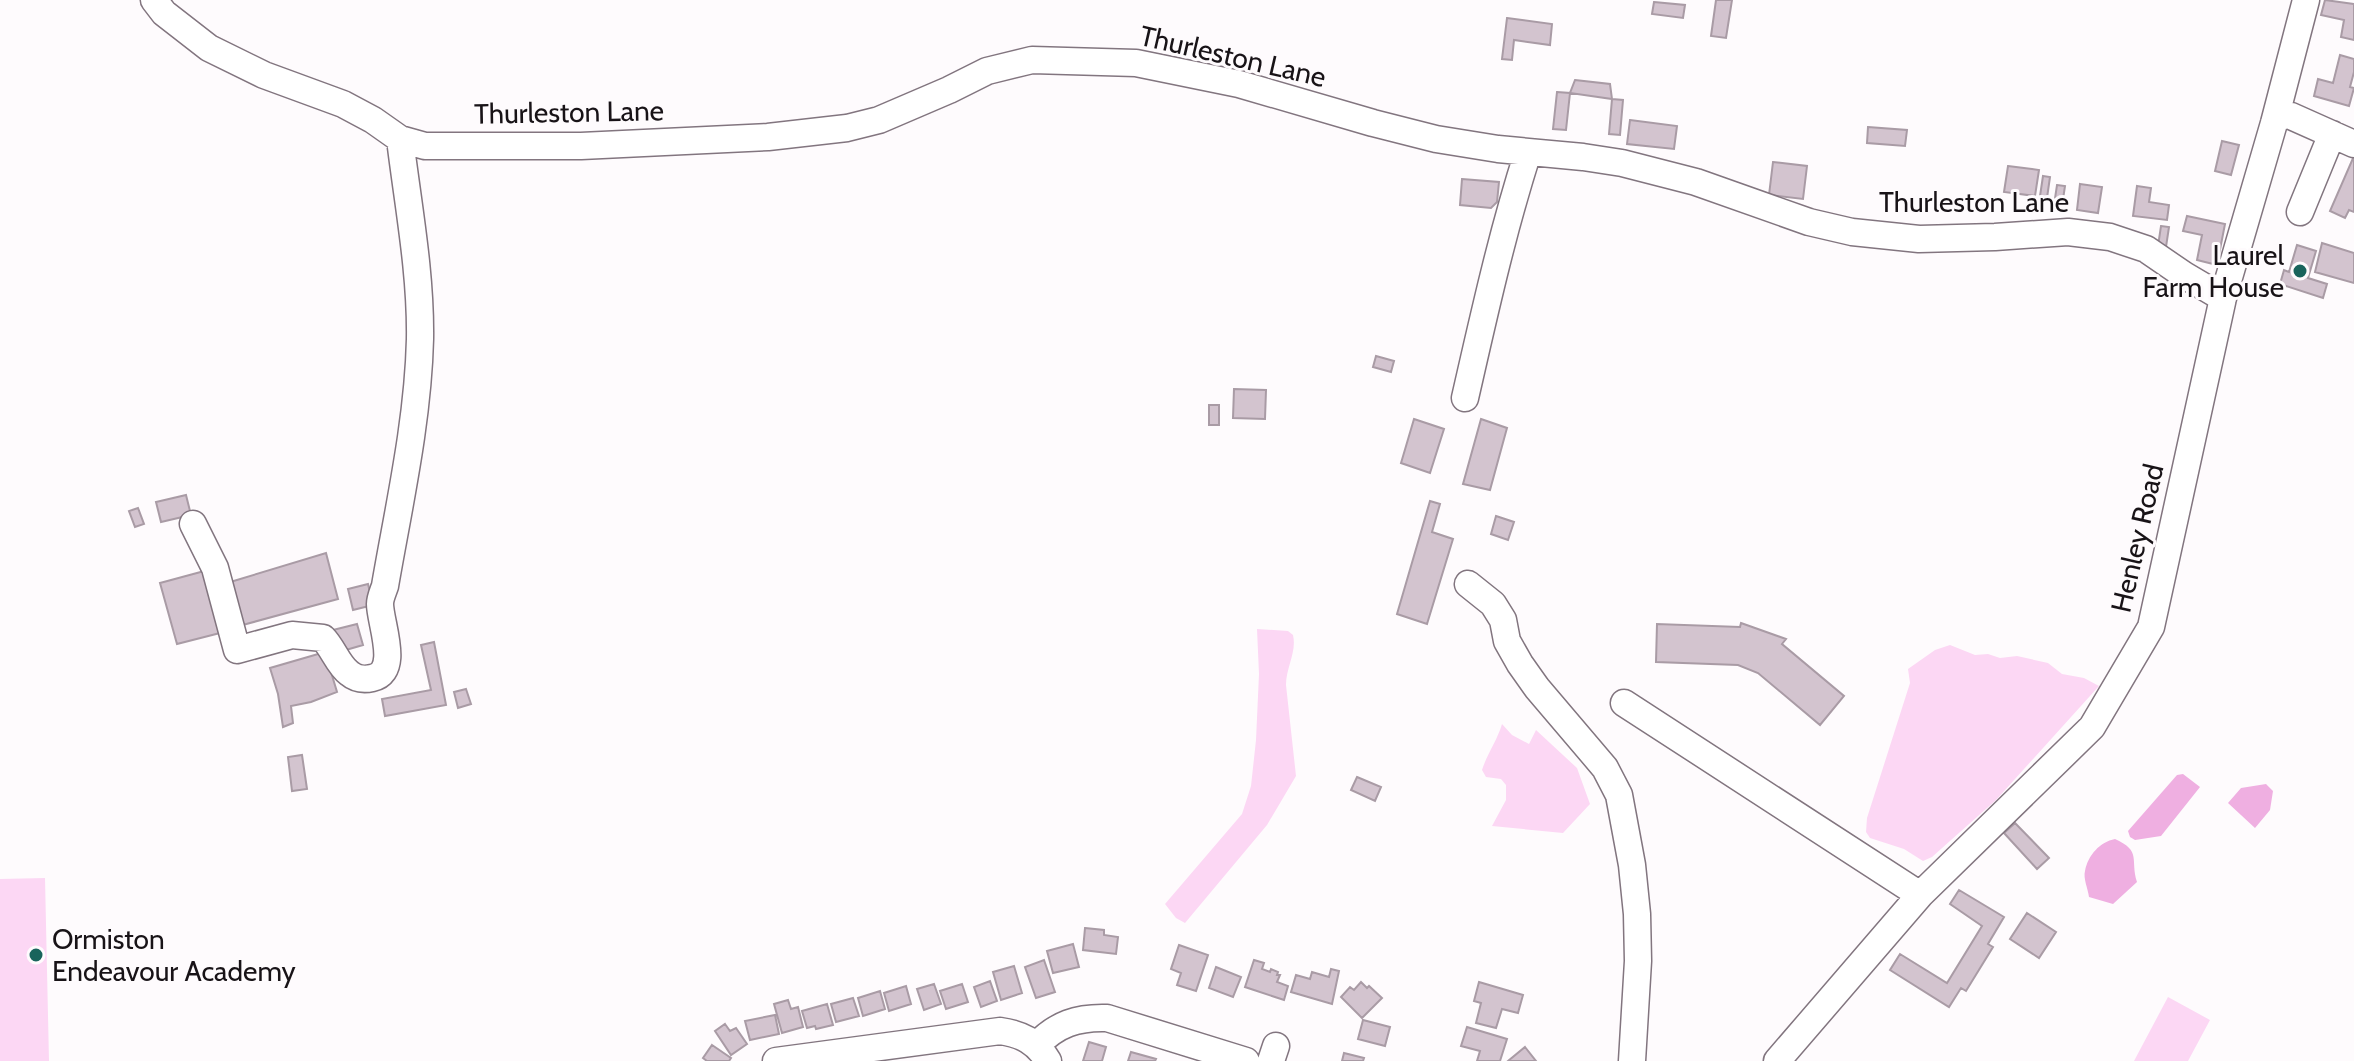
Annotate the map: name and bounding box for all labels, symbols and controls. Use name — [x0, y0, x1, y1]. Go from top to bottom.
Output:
street label: Thurleston Lane — [1137, 18, 1329, 94]
street label: Thurleston Lane — [474, 93, 664, 131]
street label: Thurleston Lane — [1879, 185, 2069, 219]
place label: Laurel Farm House — [2142, 238, 2284, 304]
marker: Laurel Farm House — [2291, 262, 2309, 280]
street label: Henley Road — [2103, 461, 2171, 615]
place label: Ormiston Endeavour Academy — [52, 922, 296, 988]
marker: Ormiston Endeavour Academy — [27, 946, 45, 964]

